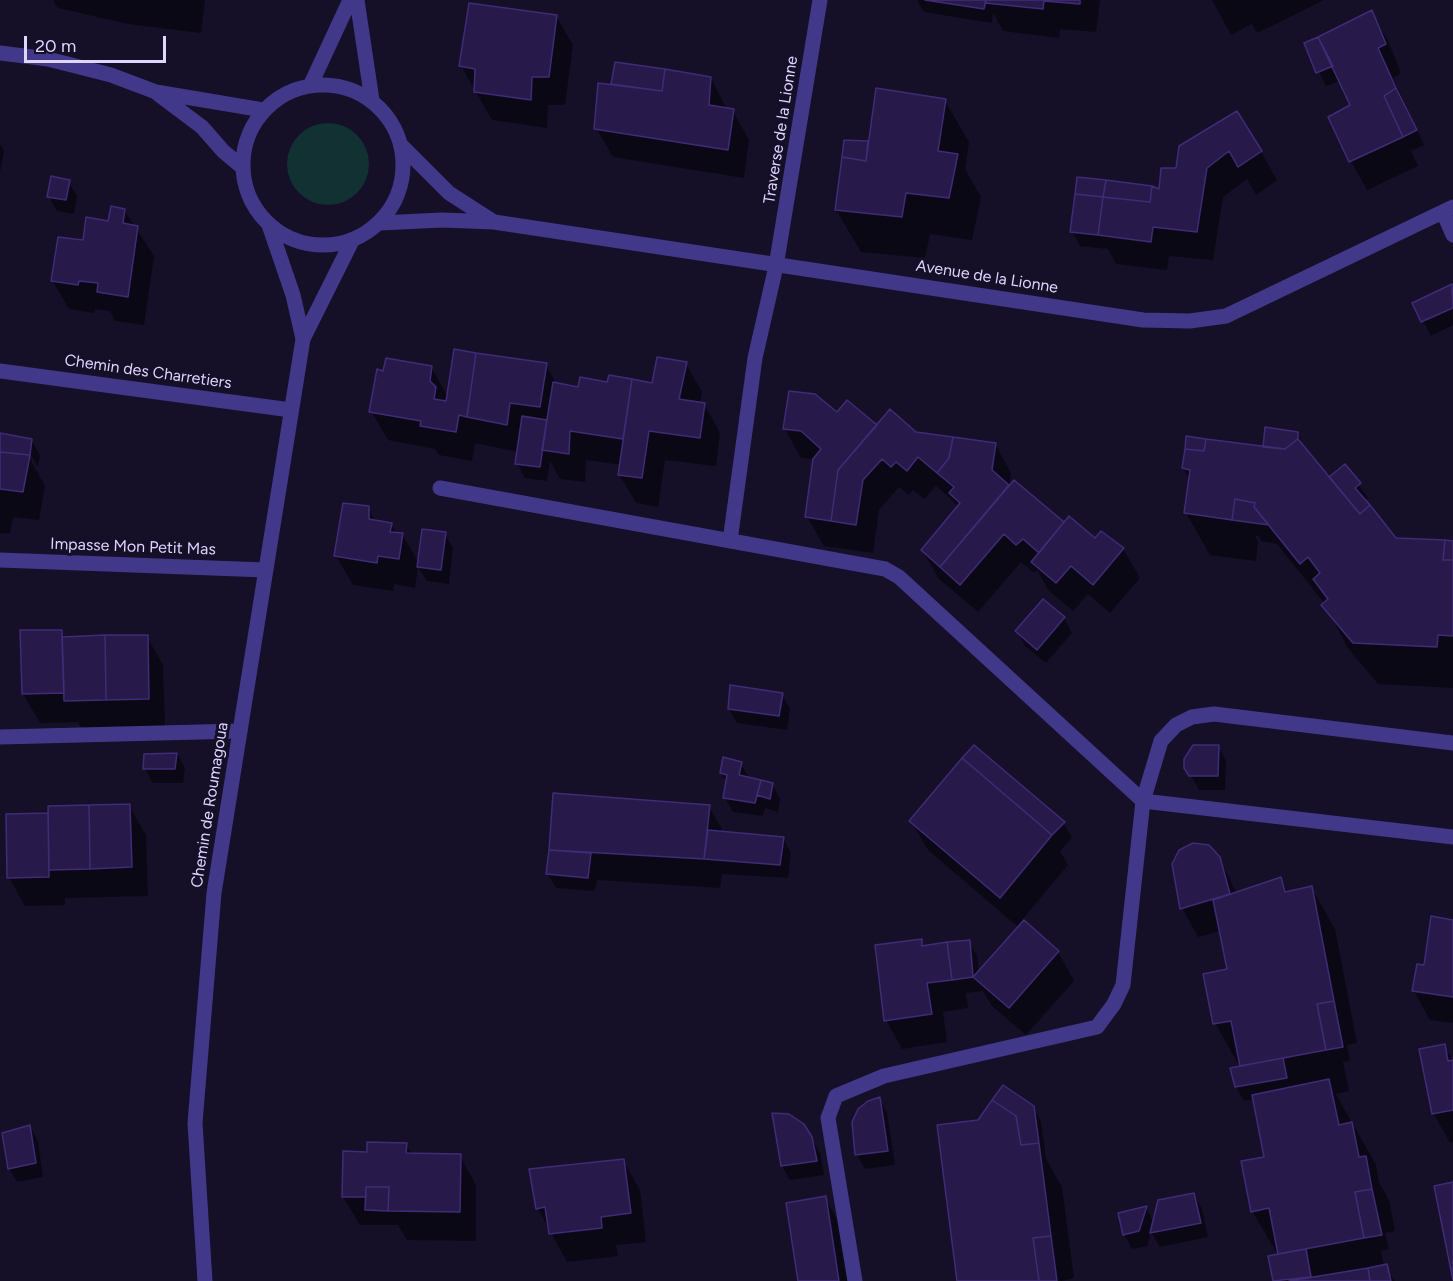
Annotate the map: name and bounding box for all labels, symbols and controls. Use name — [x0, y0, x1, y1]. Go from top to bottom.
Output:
scale bar — [27, 24, 170, 62]
text: 20 m — [35, 35, 76, 57]
street label: Traverse de la Lionne — [760, 55, 802, 205]
street label: Avenue de la Lionne — [915, 256, 1059, 298]
street label: Chemin des Charretiers — [63, 351, 233, 393]
street label: Impasse Mon Petit Mas — [50, 535, 216, 559]
street label: Chemin de Roumagoua — [187, 721, 233, 889]

